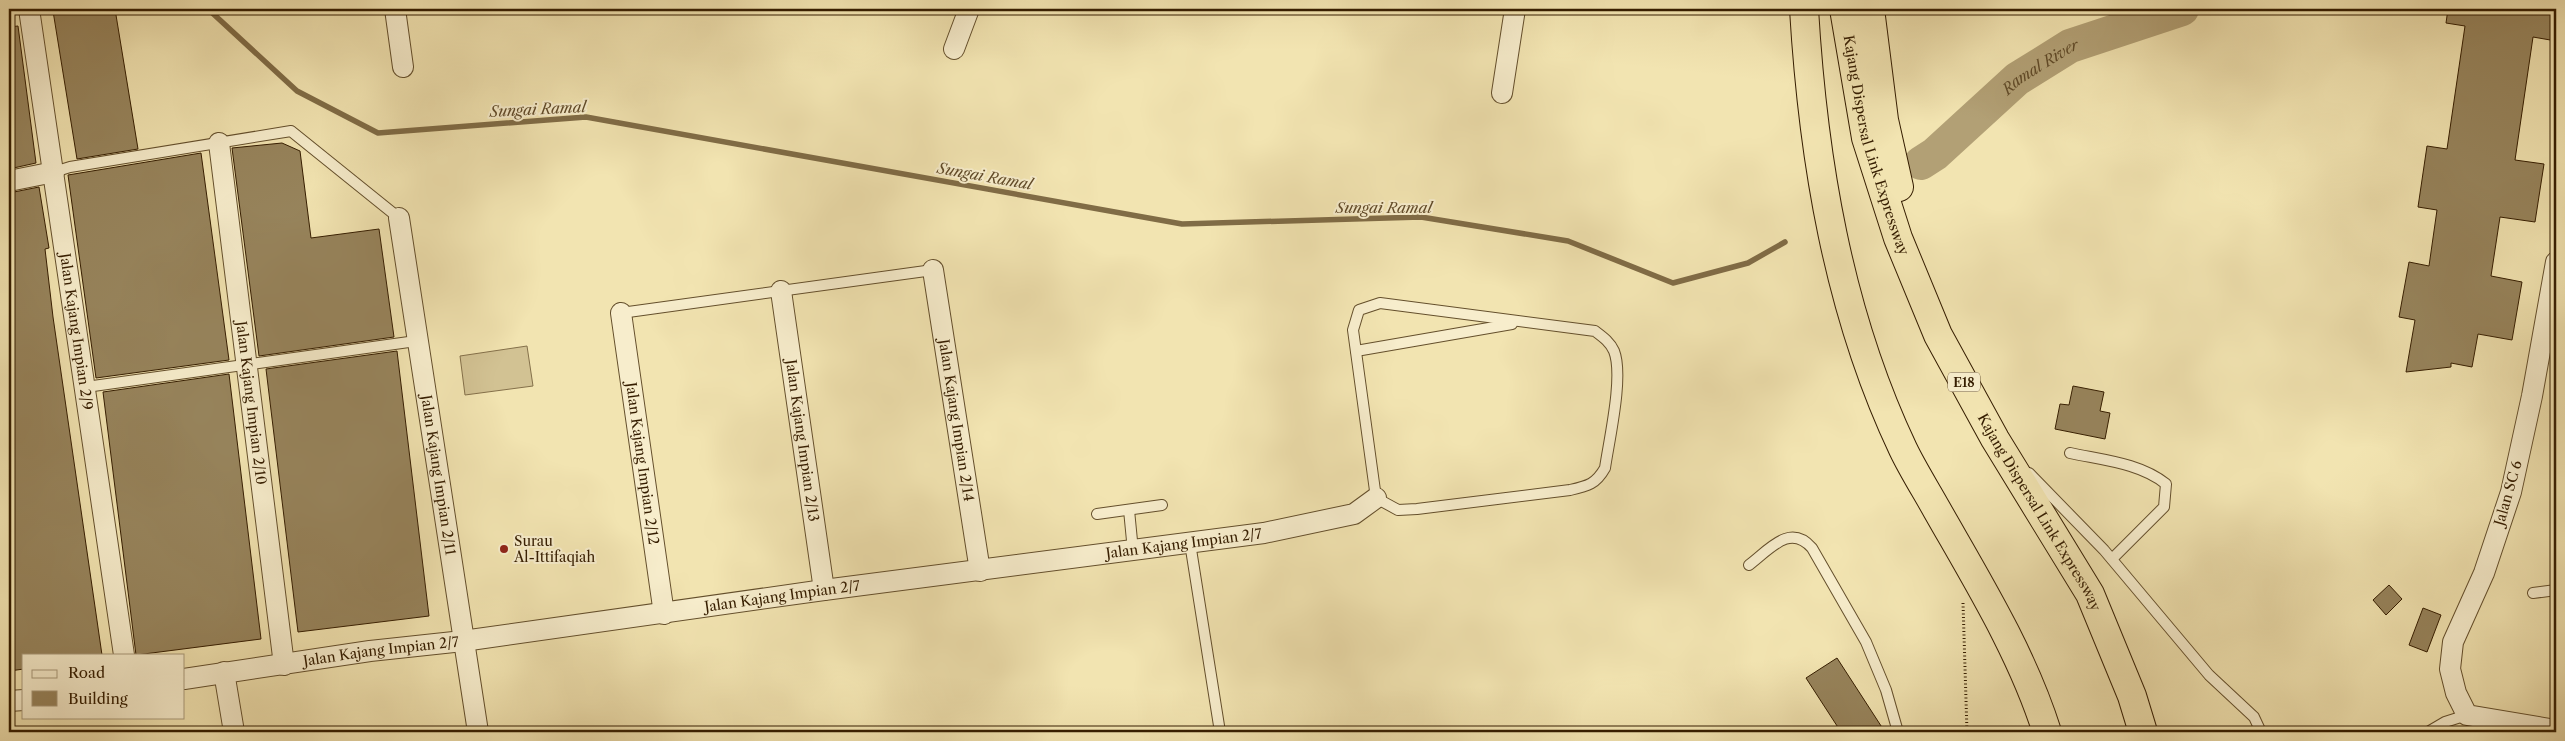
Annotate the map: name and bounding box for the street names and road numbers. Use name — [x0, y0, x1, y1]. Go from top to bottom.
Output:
street label: Kajang Dispersal Link Expressway — [1840, 34, 1913, 258]
street label: Jalan Kajang Impian 2/9 — [56, 250, 97, 411]
street label: Jalan Kajang Impian 2/10 — [232, 318, 271, 486]
street label: Jalan Kajang Impian 2/14 — [935, 336, 978, 503]
street label: Jalan Kajang Impian 2/13 — [782, 356, 823, 523]
road number: E18 — [1948, 372, 1980, 392]
street label: Jalan Kajang Impian 2/12 — [622, 379, 663, 546]
street label: Jalan Kajang Impian 2/11 — [417, 392, 460, 556]
street label: Kajang Dispersal Link Expressway — [1974, 410, 2105, 614]
street label: Jalan SC 6 — [2490, 458, 2526, 530]
street label: Jalan Kajang Impian 2/7 — [1103, 524, 1263, 563]
street label: Jalan Kajang Impian 2/7 — [701, 576, 861, 616]
street label: Jalan Kajang Impian 2/7 — [300, 632, 460, 670]

